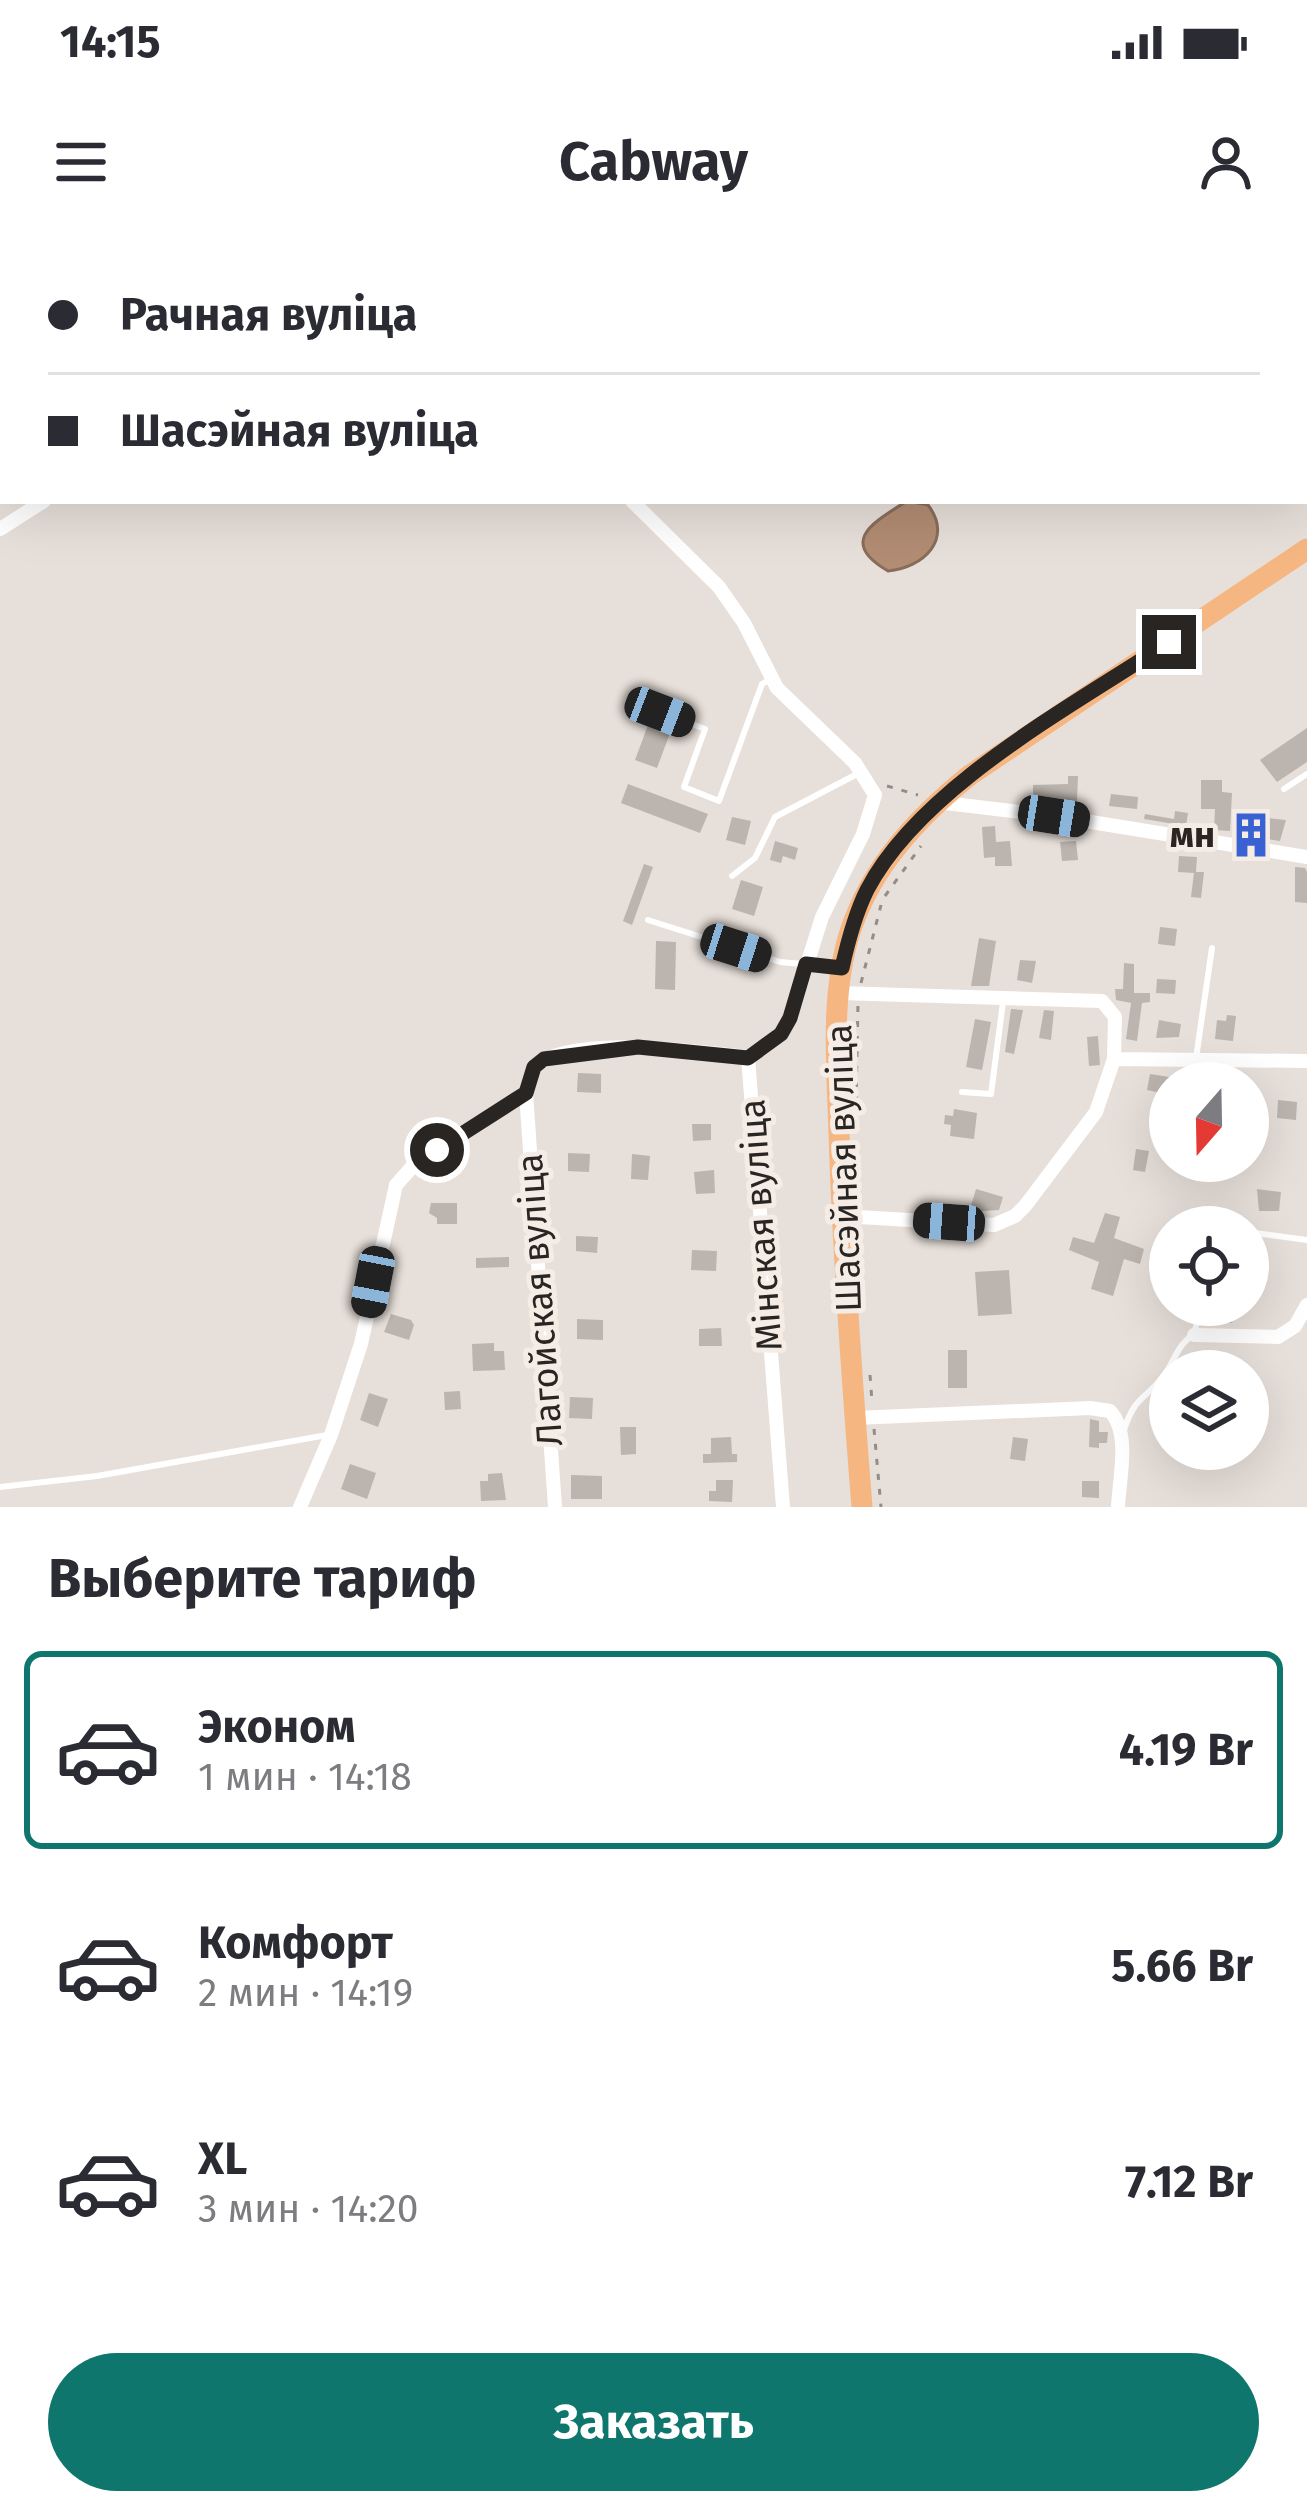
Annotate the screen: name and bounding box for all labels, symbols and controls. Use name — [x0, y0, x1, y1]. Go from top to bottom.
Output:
text: 14:15 — [60, 15, 161, 69]
icon: menu — [48, 129, 114, 195]
icon: person — [1193, 129, 1259, 195]
text: Cabway — [559, 130, 748, 194]
text: Рачная вуліца — [120, 288, 417, 342]
text: Шасэйная вуліца — [120, 404, 479, 458]
route end — [1142, 615, 1196, 669]
car — [620, 682, 700, 742]
car — [1016, 793, 1092, 839]
building icon: мн — [1226, 810, 1276, 860]
place label: мн — [1170, 813, 1215, 857]
car — [696, 920, 776, 976]
street label: Шасэйная вуліца — [817, 1023, 871, 1313]
north arrow — [1149, 1062, 1269, 1182]
map controls — [1149, 1062, 1269, 1470]
street label: Мінская вуліца — [730, 1098, 792, 1352]
route start — [410, 1123, 464, 1177]
street label: Лагойская вуліца — [508, 1152, 572, 1448]
car — [912, 1202, 986, 1242]
button: locate — [1149, 1206, 1269, 1326]
car — [348, 1243, 398, 1321]
button: layers — [1149, 1350, 1269, 1470]
text: Выберите тариф — [48, 1547, 476, 1611]
icon: car — [54, 1696, 162, 1804]
text: Эконом — [198, 1700, 356, 1754]
text: 4.19 Br — [1119, 1723, 1253, 1777]
text: 1 мин · 14:18 — [198, 1754, 412, 1800]
icon: car — [54, 1912, 162, 2020]
text: Комфорт — [198, 1916, 393, 1970]
text: 5.66 Br — [1111, 1939, 1253, 1993]
text: 2 мин · 14:19 — [198, 1970, 413, 2016]
icon: car — [54, 2128, 162, 2236]
text: XL — [198, 2132, 247, 2186]
text: 7.12 Br — [1125, 2155, 1253, 2209]
text: 3 мин · 14:20 — [198, 2186, 419, 2232]
button: Заказать — [48, 2353, 1259, 2491]

